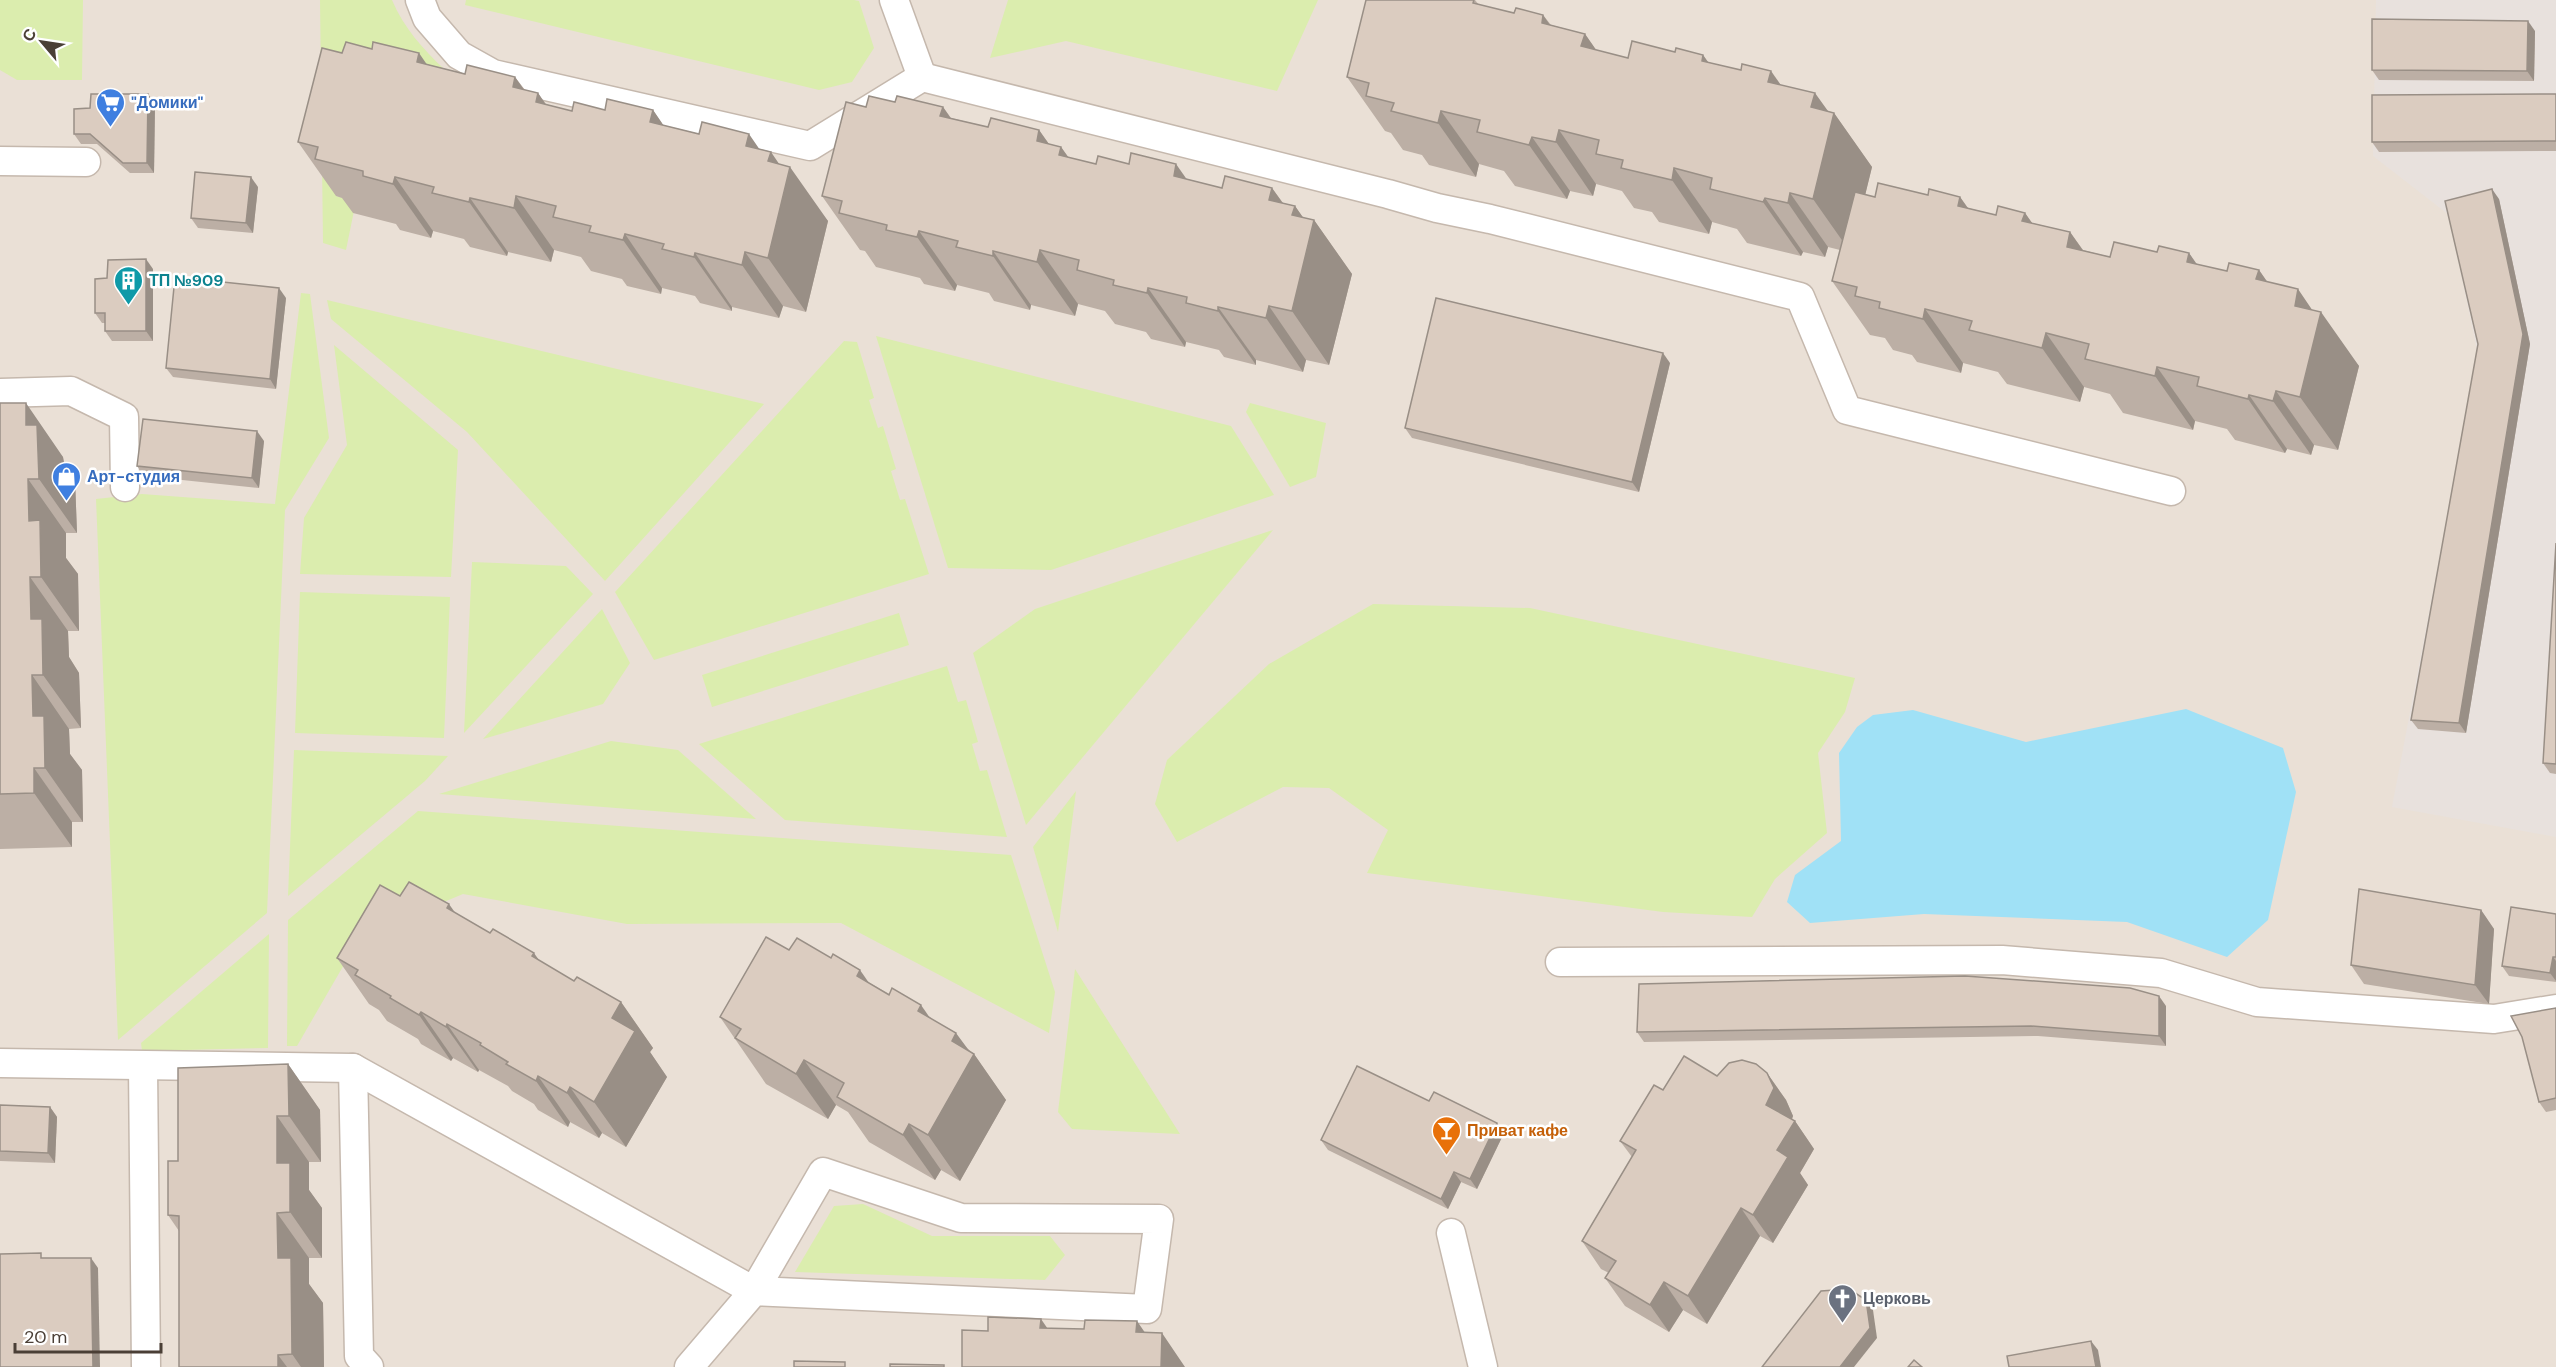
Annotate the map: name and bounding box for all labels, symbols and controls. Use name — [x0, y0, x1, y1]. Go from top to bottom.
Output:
north arrow — [12, 12, 72, 72]
text: С — [17, 24, 42, 45]
supermarket icon: "Домики" — [94, 86, 126, 128]
place label: "Домики" — [131, 92, 204, 113]
building icon: ТП №909 — [112, 264, 144, 306]
place label: ТП №909 — [149, 270, 223, 291]
shop icon: Арт-студия — [50, 460, 82, 502]
place label: Арт-студия — [87, 466, 180, 487]
bar icon: Приват кафе — [1430, 1114, 1462, 1156]
place label: Приват кафе — [1467, 1120, 1568, 1141]
church icon: Церковь — [1826, 1282, 1858, 1324]
place label: Церковь — [1863, 1288, 1931, 1309]
scale bar — [15, 1316, 160, 1354]
text: 20 m — [24, 1325, 67, 1349]

